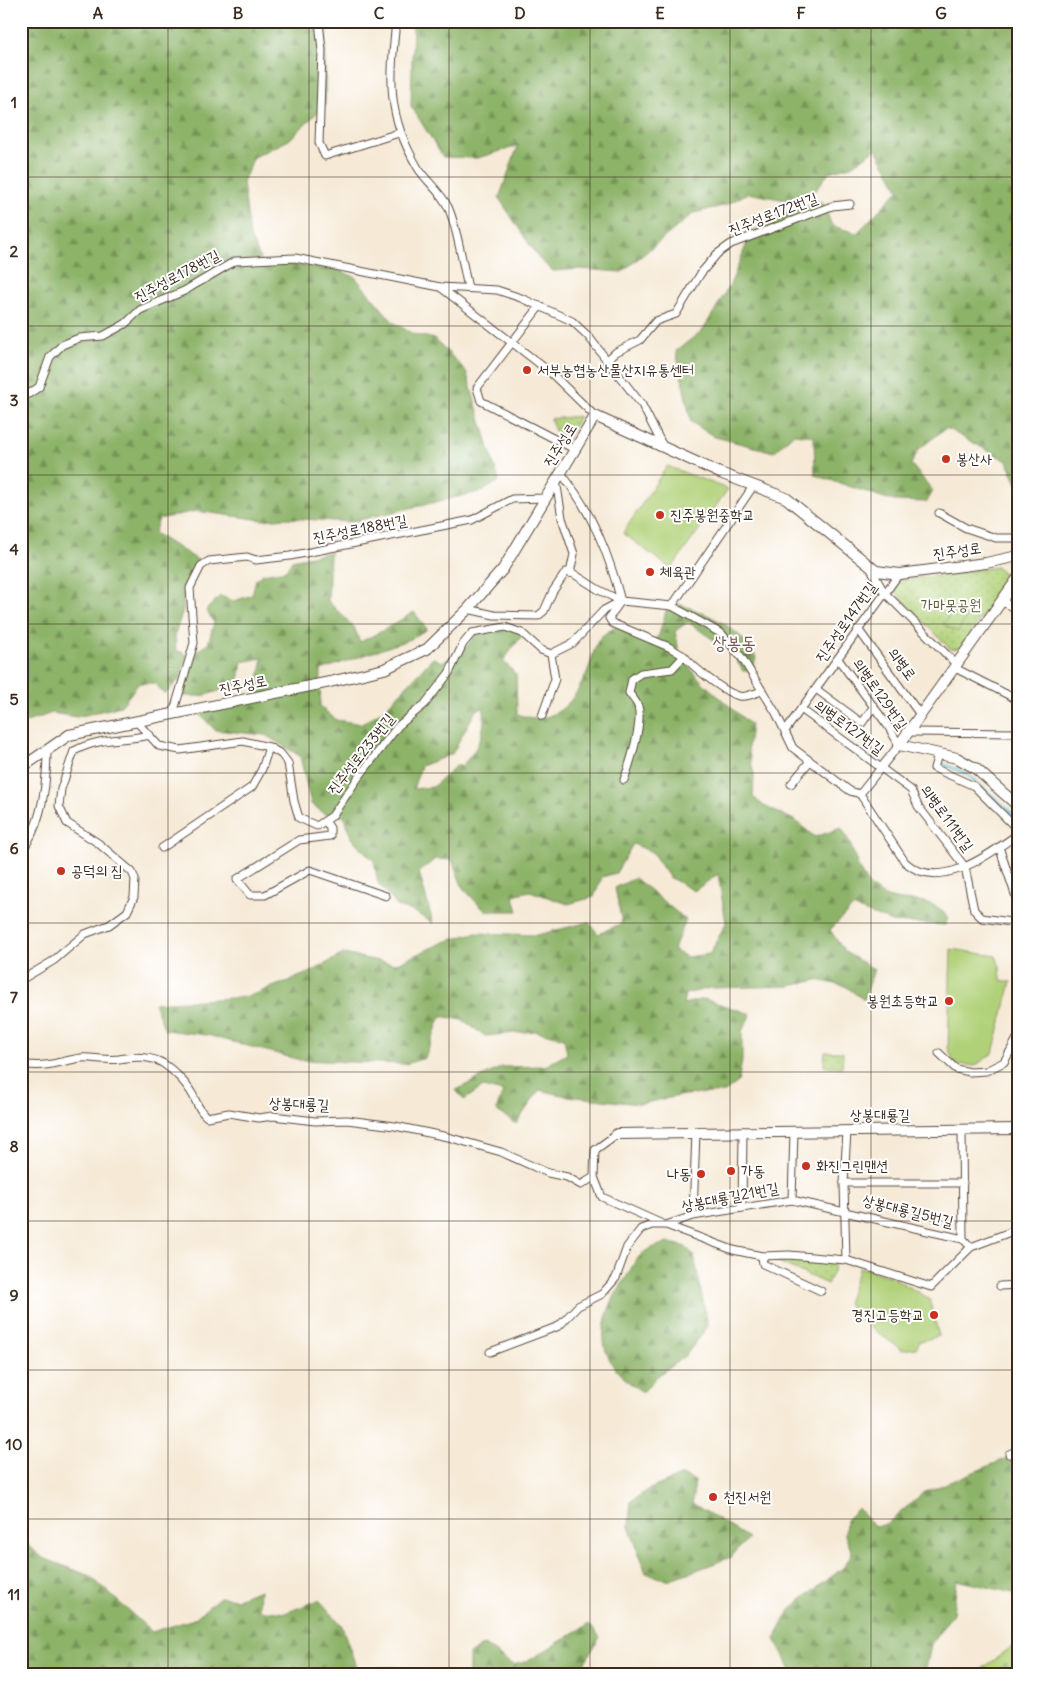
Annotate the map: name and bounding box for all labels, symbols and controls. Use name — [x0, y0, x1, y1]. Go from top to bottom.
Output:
text: A — [93, 3, 103, 23]
text: B — [233, 3, 244, 23]
text: C — [374, 3, 385, 23]
text: D — [514, 3, 526, 23]
text: E — [655, 3, 665, 23]
text: F — [796, 3, 806, 23]
text: G — [935, 3, 947, 23]
text: 1 — [11, 92, 17, 112]
street label: 진주성로172번길 — [726, 188, 820, 239]
text: 2 — [10, 241, 19, 261]
street label: 진주성로178번길 — [131, 245, 223, 306]
place label: 서부농협농산물산지유통센터 — [537, 360, 694, 379]
marker: 서부농협농산물산지유통센터 — [521, 364, 533, 376]
text: 3 — [9, 390, 19, 410]
street label: 진주성로 — [539, 419, 580, 470]
place label: 봉산사 — [956, 449, 992, 468]
marker: 봉산사 — [940, 453, 952, 465]
place label: 진주봉원중학교 — [670, 505, 755, 524]
marker: 진주봉원중학교 — [654, 509, 666, 521]
street label: 진주성로188번길 — [311, 510, 409, 547]
street label: 진주성로 — [932, 538, 982, 563]
text: 4 — [9, 539, 19, 559]
place label: 체육관 — [660, 562, 696, 581]
marker: 체육관 — [644, 566, 656, 578]
street label: 진주성로147번길 — [811, 578, 880, 666]
park label: 가마못공원 — [921, 595, 981, 614]
district label: 상봉동 — [712, 631, 756, 654]
street label: 의병로 — [884, 643, 921, 684]
street label: 의병로129번길 — [849, 654, 912, 733]
street label: 진주성로 — [217, 671, 268, 698]
text: 5 — [9, 689, 19, 709]
street label: 의병로127번길 — [811, 695, 888, 758]
street label: 진주성로233번길 — [323, 709, 398, 798]
street label: 의병로111번길 — [917, 780, 978, 855]
text: 6 — [9, 838, 19, 858]
place label: 공덕의 집 — [71, 861, 123, 880]
marker: 공덕의 집 — [55, 865, 67, 877]
text: 7 — [10, 987, 18, 1007]
place label: 봉원초등학교 — [867, 991, 939, 1010]
marker: 봉원초등학교 — [943, 995, 955, 1007]
street label: 상봉대룡길 — [269, 1093, 330, 1114]
street label: 상봉대룡길 — [850, 1105, 910, 1124]
text: 8 — [9, 1136, 19, 1156]
place label: 화진그린맨션 — [816, 1156, 888, 1175]
marker: 화진그린맨션 — [800, 1160, 812, 1172]
place label: 가동 — [741, 1161, 765, 1180]
place label: 나동 — [667, 1164, 691, 1183]
marker: 가동 — [725, 1165, 737, 1177]
marker: 나동 — [695, 1168, 707, 1180]
street label: 상봉대룡길21번길 — [680, 1178, 780, 1215]
street label: 상봉대룡길5번길 — [861, 1190, 956, 1231]
text: 9 — [9, 1285, 19, 1305]
place label: 경진고등학교 — [852, 1305, 924, 1324]
marker: 경진고등학교 — [928, 1309, 940, 1321]
text: 10 — [6, 1434, 22, 1454]
place label: 천진서원 — [723, 1487, 771, 1506]
marker: 천진서원 — [707, 1491, 719, 1503]
text: 11 — [8, 1584, 20, 1604]

